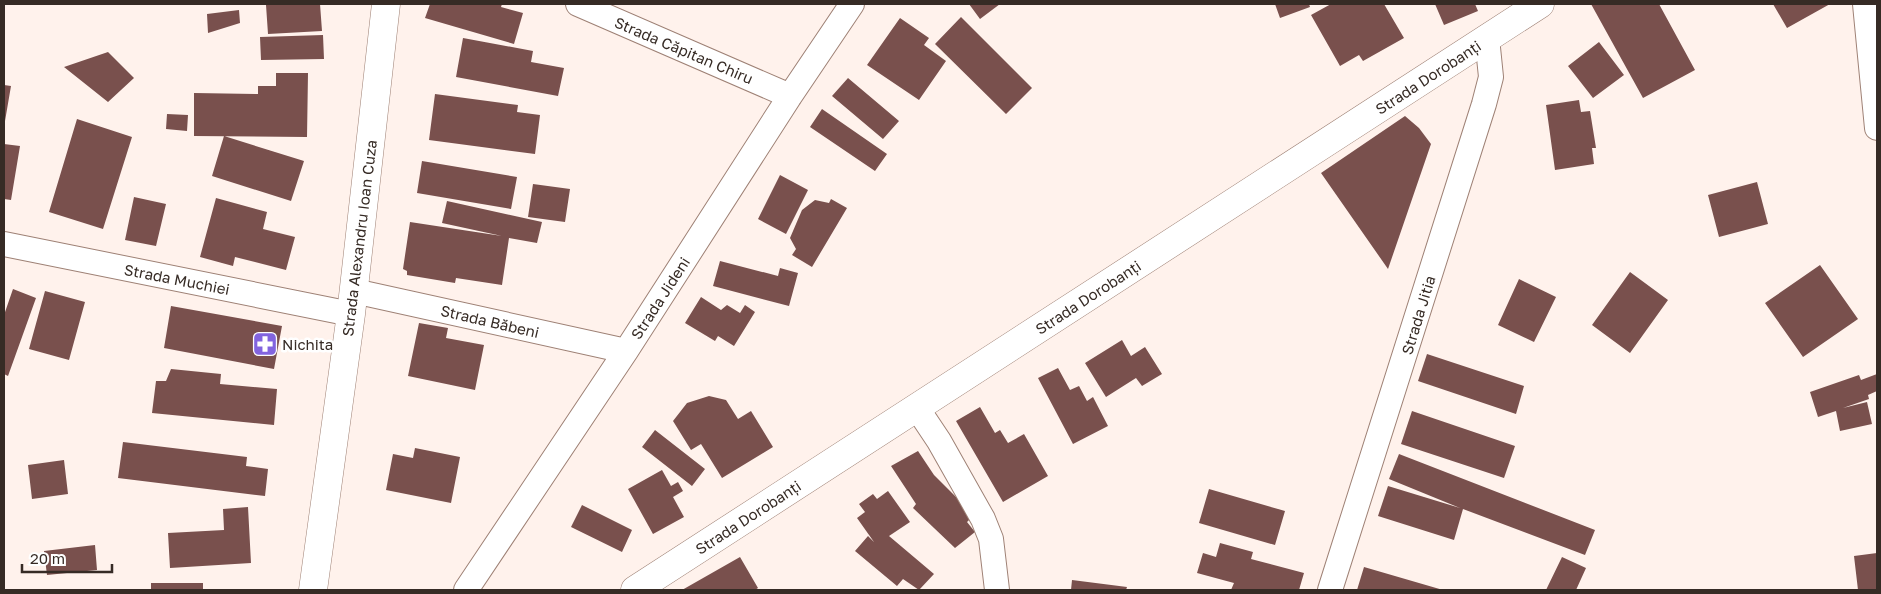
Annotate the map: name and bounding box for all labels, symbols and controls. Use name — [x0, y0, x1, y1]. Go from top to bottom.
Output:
street label: Strada Căpitan Chiru — [612, 13, 756, 87]
street label: Strada Dorobanți — [1372, 36, 1484, 118]
street label: Strada Alexandru Ioan Cuza — [338, 139, 380, 337]
street label: Strada Jideni — [627, 253, 693, 343]
street label: Strada Dorobanți — [1032, 256, 1144, 338]
street label: Strada Muchiei — [123, 260, 231, 298]
street label: Strada Jitia — [1397, 273, 1439, 357]
street label: Strada Băbeni — [439, 301, 541, 341]
pharmacy icon: Nichita — [252, 331, 278, 357]
place label: Nichita — [282, 335, 333, 353]
street label: Strada Dorobanți — [692, 476, 804, 558]
scale bar — [22, 542, 112, 574]
text: 20 m — [30, 549, 65, 567]

